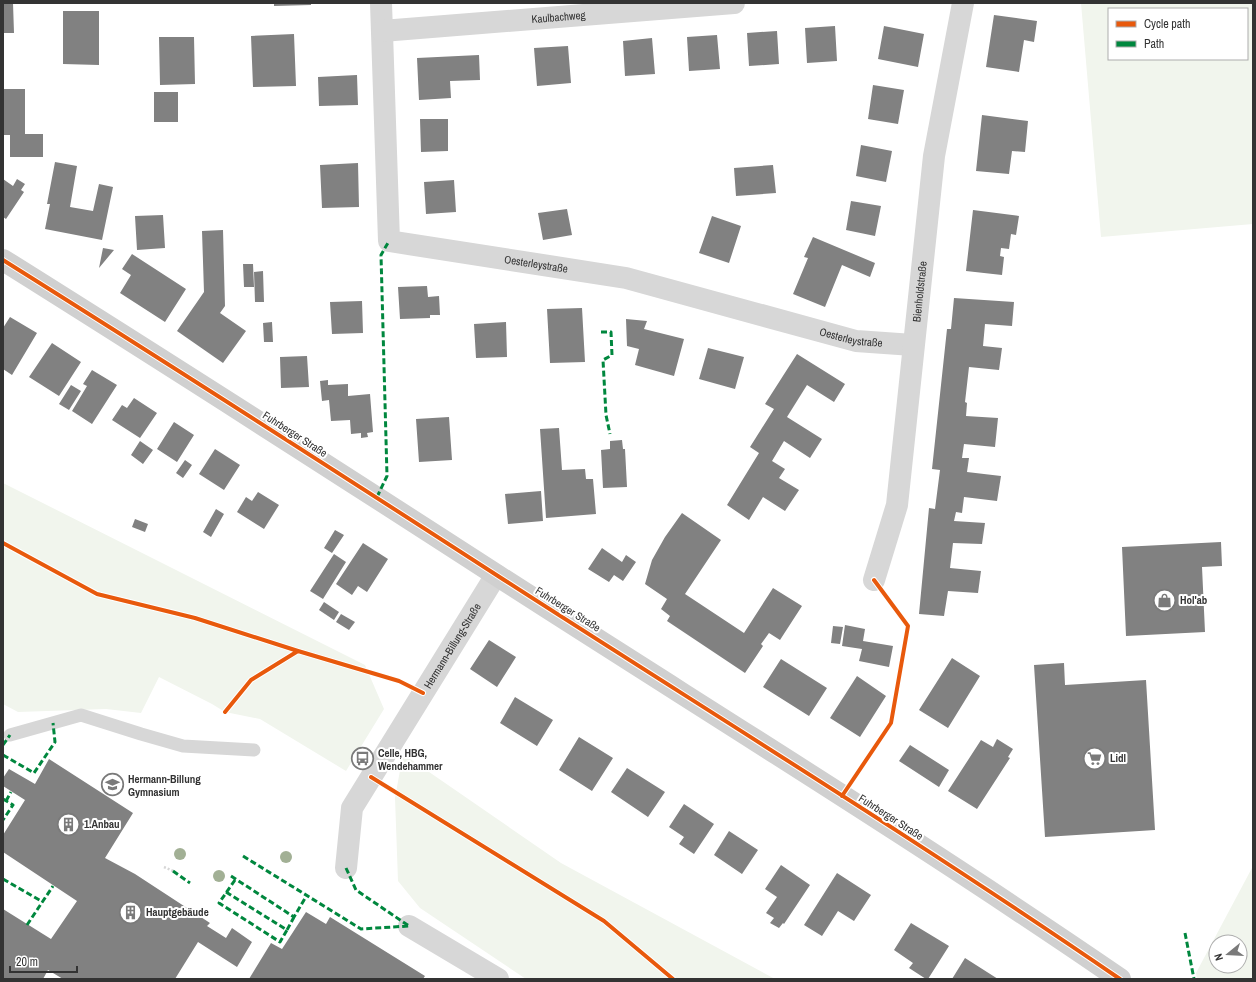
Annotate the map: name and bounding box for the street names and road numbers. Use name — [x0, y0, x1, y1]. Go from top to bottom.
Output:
street label: Kaulbachweg — [531, 8, 586, 26]
street label: Oesterleystraße — [503, 252, 569, 276]
street label: Bienholdstraße — [909, 260, 930, 323]
street label: Oesterleystraße — [818, 324, 883, 350]
street label: Fuhrberger Straße — [260, 408, 330, 460]
street label: Fuhrberger Straße — [533, 583, 603, 635]
street label: Hermann-Billung-Straße — [421, 600, 484, 691]
street label: Fuhrberger Straße — [856, 791, 926, 843]

